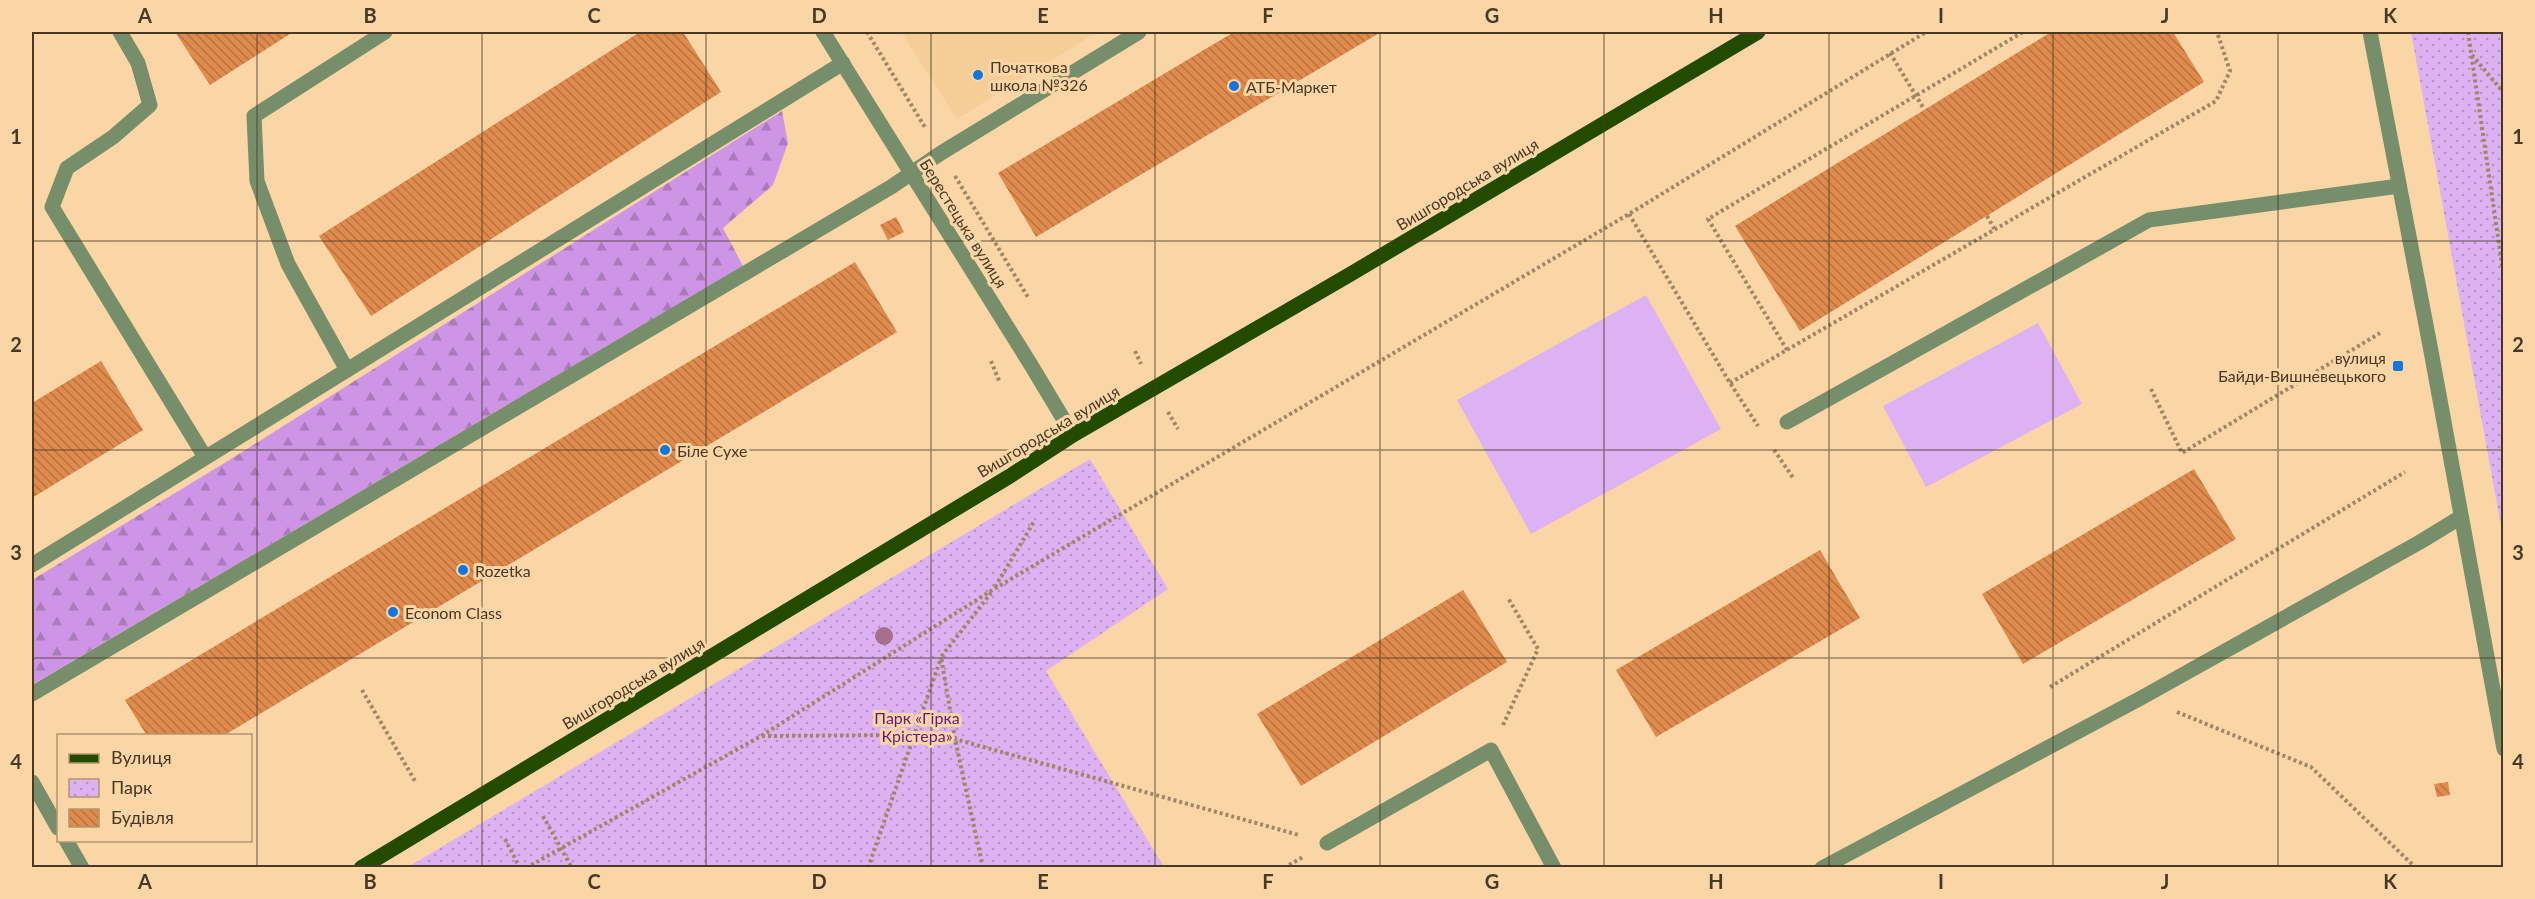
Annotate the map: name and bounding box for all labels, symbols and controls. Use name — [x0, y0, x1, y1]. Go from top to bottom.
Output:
text: A — [137, 3, 152, 27]
text: B — [363, 3, 377, 27]
text: C — [587, 3, 601, 27]
text: D — [811, 3, 827, 27]
text: E — [1037, 3, 1049, 27]
text: F — [1262, 3, 1274, 27]
text: G — [1485, 3, 1499, 27]
text: H — [1708, 3, 1724, 27]
text: I — [1938, 3, 1944, 27]
text: J — [2161, 3, 2169, 27]
text: K — [2383, 3, 2397, 27]
place label: Початкова школа №326 — [990, 57, 1088, 94]
marker: Початкова школа №326 — [971, 68, 985, 82]
place label: АТБ-Маркет — [1246, 77, 1337, 96]
marker: АТБ-Маркет — [1227, 79, 1241, 93]
text: 1 — [10, 124, 22, 148]
text: 1 — [2512, 124, 2524, 148]
street label: Вишгородська вулиця — [1393, 134, 1541, 234]
street label: Берестецька вулиця — [917, 155, 1011, 291]
text: 2 — [10, 332, 22, 356]
text: 2 — [2512, 332, 2524, 356]
place label: вулиця Байди-Вишневецького — [2218, 348, 2386, 385]
marker: вулиця Байди-Вишневецького — [2391, 359, 2405, 373]
street label: Вишгородська вулиця — [974, 381, 1122, 481]
place label: Біле Сухе — [677, 441, 747, 460]
marker: Біле Сухе — [658, 443, 672, 457]
text: 3 — [10, 540, 22, 564]
text: 3 — [2512, 540, 2524, 564]
place label: Rozetka — [475, 561, 531, 580]
marker: Rozetka — [456, 563, 470, 577]
place label: Econom Class — [405, 603, 502, 622]
marker: Econom Class — [386, 605, 400, 619]
street label: Вишгородська вулиця — [559, 633, 707, 733]
park label: Парк «Гірка Крістера» — [874, 708, 960, 745]
legend — [57, 734, 252, 842]
text: Вулиця — [111, 746, 172, 768]
text: 4 — [10, 749, 22, 773]
text: 4 — [2512, 749, 2524, 773]
text: Парк — [111, 776, 153, 798]
text: Будівля — [111, 806, 174, 828]
text: A — [137, 869, 152, 893]
text: B — [363, 869, 377, 893]
text: C — [587, 869, 601, 893]
text: D — [811, 869, 827, 893]
text: E — [1037, 869, 1049, 893]
text: F — [1262, 869, 1274, 893]
text: G — [1485, 869, 1499, 893]
text: H — [1708, 869, 1724, 893]
text: I — [1938, 869, 1944, 893]
text: J — [2161, 869, 2169, 893]
text: K — [2383, 869, 2397, 893]

